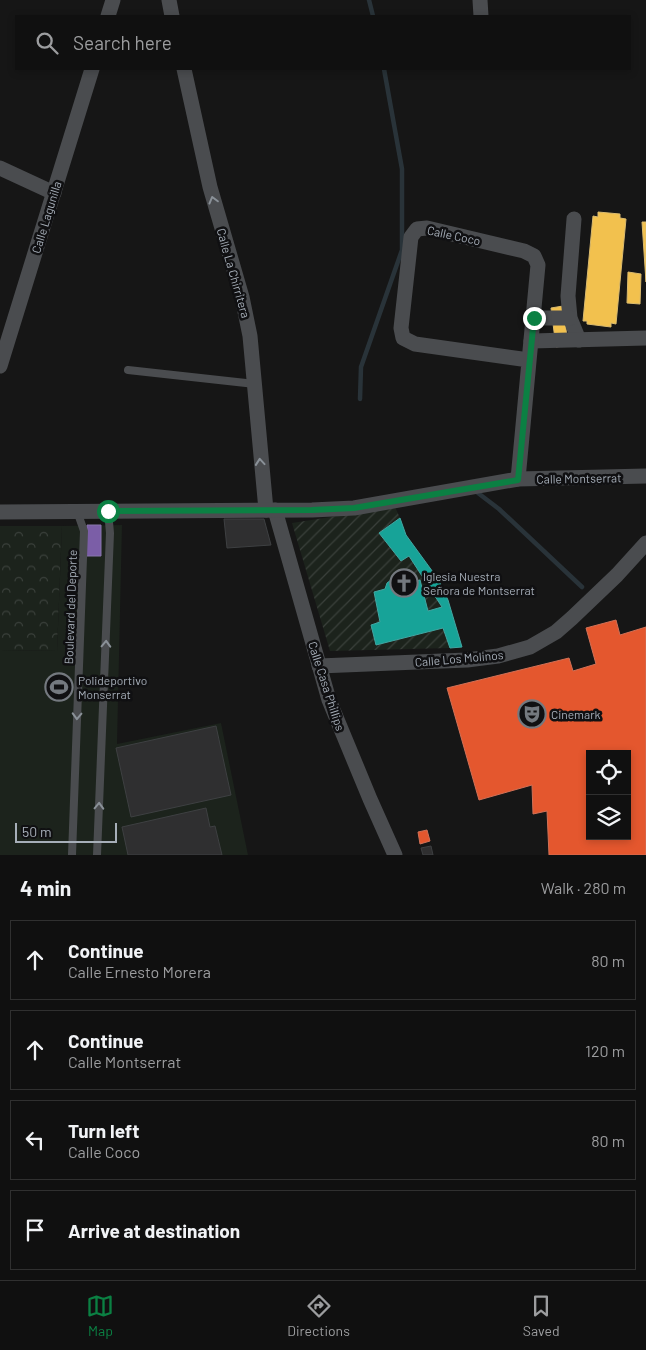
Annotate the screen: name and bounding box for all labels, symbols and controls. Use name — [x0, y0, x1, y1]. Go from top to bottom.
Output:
search box — [15, 15, 631, 70]
icon: search — [33, 29, 61, 57]
text: Search here — [73, 31, 172, 54]
street label: Calle Lagunilla — [28, 179, 64, 255]
one-way arrow — [209, 196, 219, 204]
street label: Calle Coco — [426, 223, 482, 247]
street label: Calle La Chirritera — [214, 227, 254, 319]
route end — [523, 307, 546, 330]
one-way arrow — [255, 458, 266, 466]
street label: Calle Montserrat — [536, 470, 622, 486]
route start — [97, 500, 120, 523]
street label: Boulevard del Deporte — [61, 550, 79, 664]
church icon: Iglesia Nuestra Señora de Montserrat — [389, 568, 419, 598]
place label: Iglesia Nuestra Señora de Montserrat — [423, 569, 535, 597]
one-way arrow — [100, 640, 111, 648]
street label: Calle Casa Phillips — [306, 640, 348, 733]
street label: Calle Los Molinos — [414, 647, 504, 669]
sports icon: Polideportivo Monserrat — [44, 672, 74, 702]
place label: Polideportivo Monserrat — [78, 673, 147, 701]
theatre icon: Cinemark — [517, 699, 547, 729]
place label: Cinemark — [551, 707, 601, 721]
one-way arrow — [72, 712, 83, 720]
map controls — [586, 750, 631, 840]
button: locate — [586, 750, 631, 795]
button: layers — [586, 795, 631, 840]
one-way arrow — [94, 802, 104, 810]
scale bar — [15, 820, 118, 843]
text: 50 m — [22, 823, 51, 840]
text: 4 min — [20, 875, 71, 900]
text: Walk · 280 m — [541, 878, 626, 897]
text: Continue — [68, 939, 144, 962]
icon: ahead — [21, 946, 49, 974]
text: 80 m — [591, 951, 625, 970]
text: Calle Ernesto Morera — [68, 962, 211, 981]
text: Continue — [68, 1029, 144, 1052]
icon: ahead — [21, 1036, 49, 1064]
text: 120 m — [585, 1041, 625, 1060]
text: Calle Montserrat — [68, 1052, 181, 1071]
text: Turn left — [68, 1119, 139, 1142]
icon: left — [21, 1126, 49, 1154]
text: 80 m — [591, 1131, 625, 1150]
text: Calle Coco — [68, 1142, 140, 1161]
icon: arrive — [21, 1216, 49, 1244]
text: Arrive at destination — [68, 1219, 240, 1242]
tab: Map — [86, 1292, 114, 1339]
tab: Directions — [287, 1292, 350, 1339]
tab: Saved — [523, 1292, 560, 1339]

